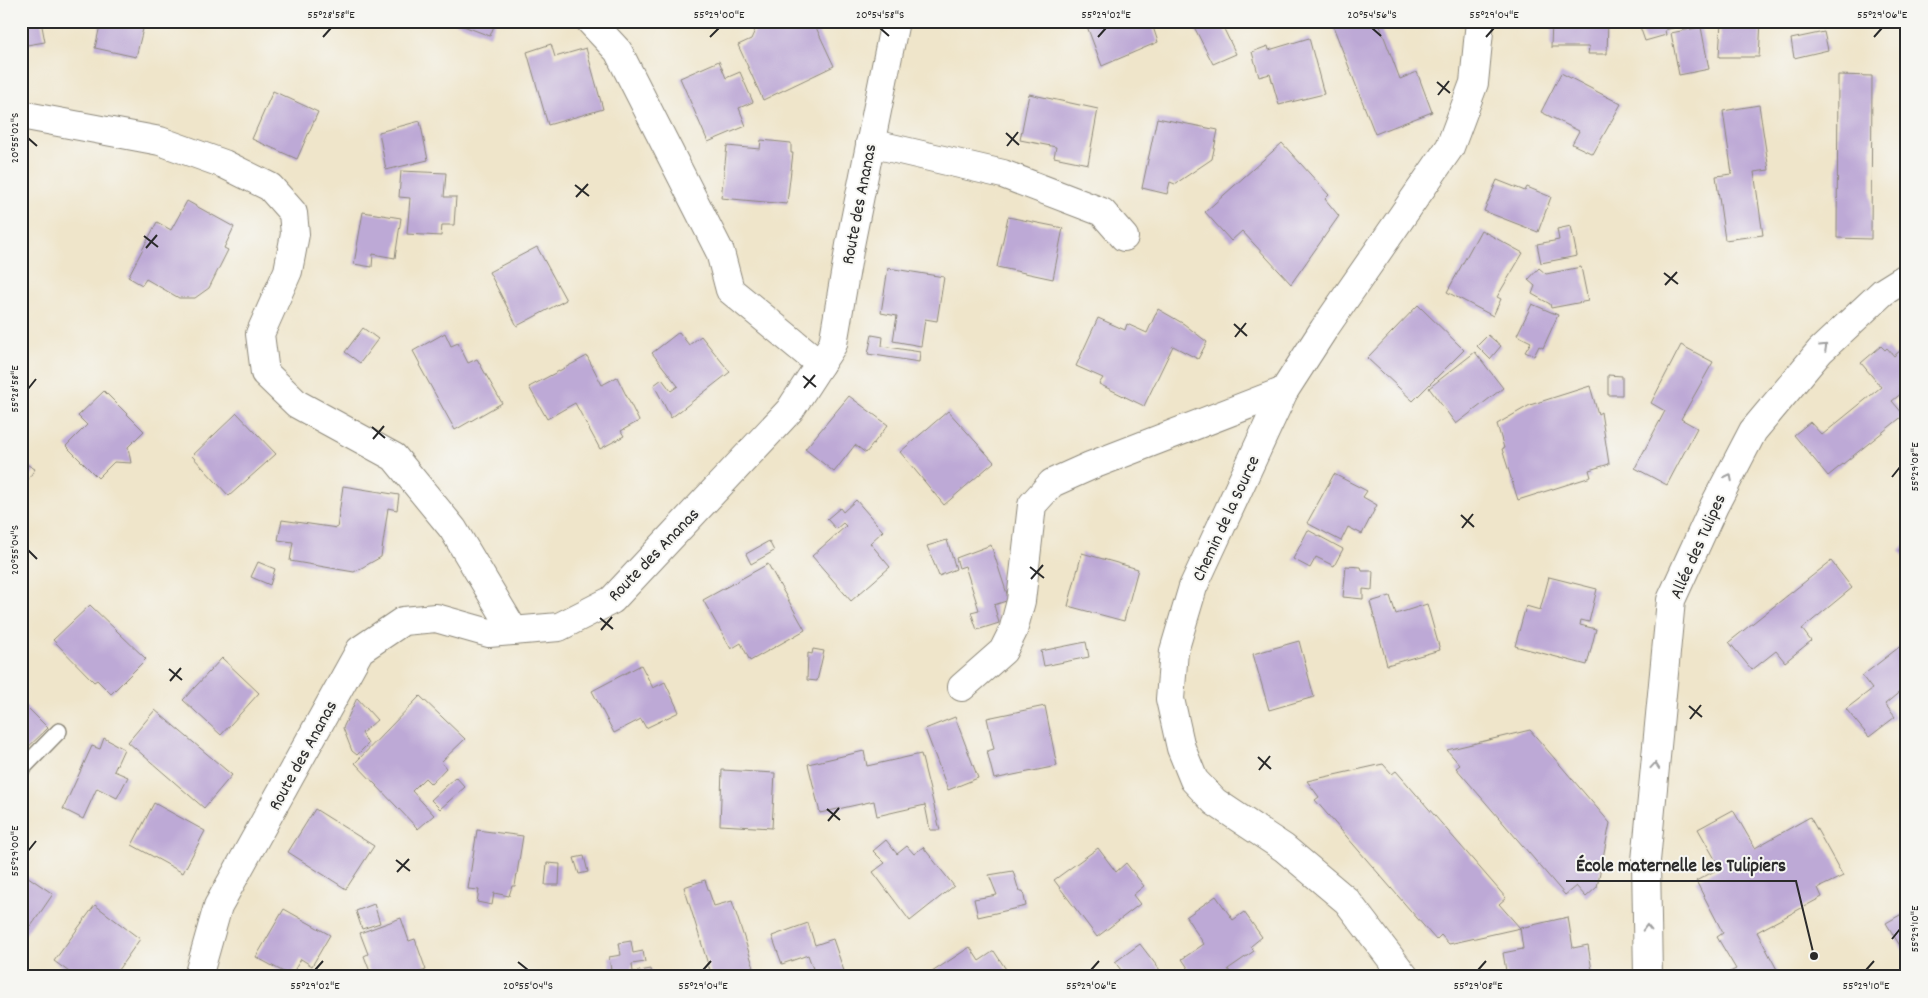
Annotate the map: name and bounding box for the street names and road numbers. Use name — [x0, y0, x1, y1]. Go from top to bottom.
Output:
street label: Route des Ananas — [837, 142, 884, 267]
street label: Chemin de la Source — [1187, 452, 1267, 586]
street label: Allée des Tulipes — [1665, 491, 1734, 604]
street label: Route des Ananas — [603, 503, 706, 608]
street label: Route des Ananas — [264, 697, 345, 816]

